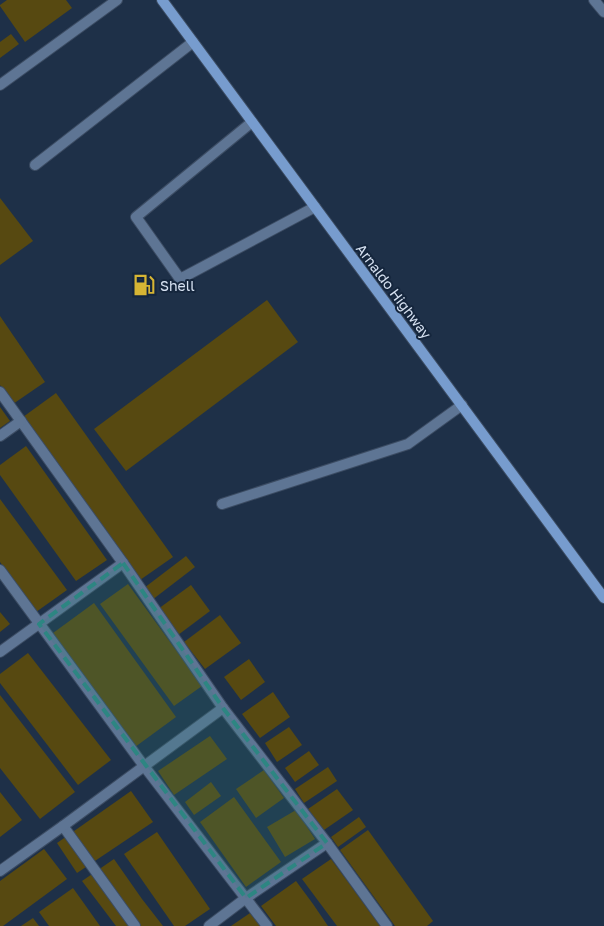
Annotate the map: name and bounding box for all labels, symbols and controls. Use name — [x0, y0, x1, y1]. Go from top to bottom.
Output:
street label: Arnaldo Highway — [353, 240, 435, 342]
fuel station icon: Shell — [131, 272, 157, 298]
place label: Shell — [160, 277, 195, 294]

